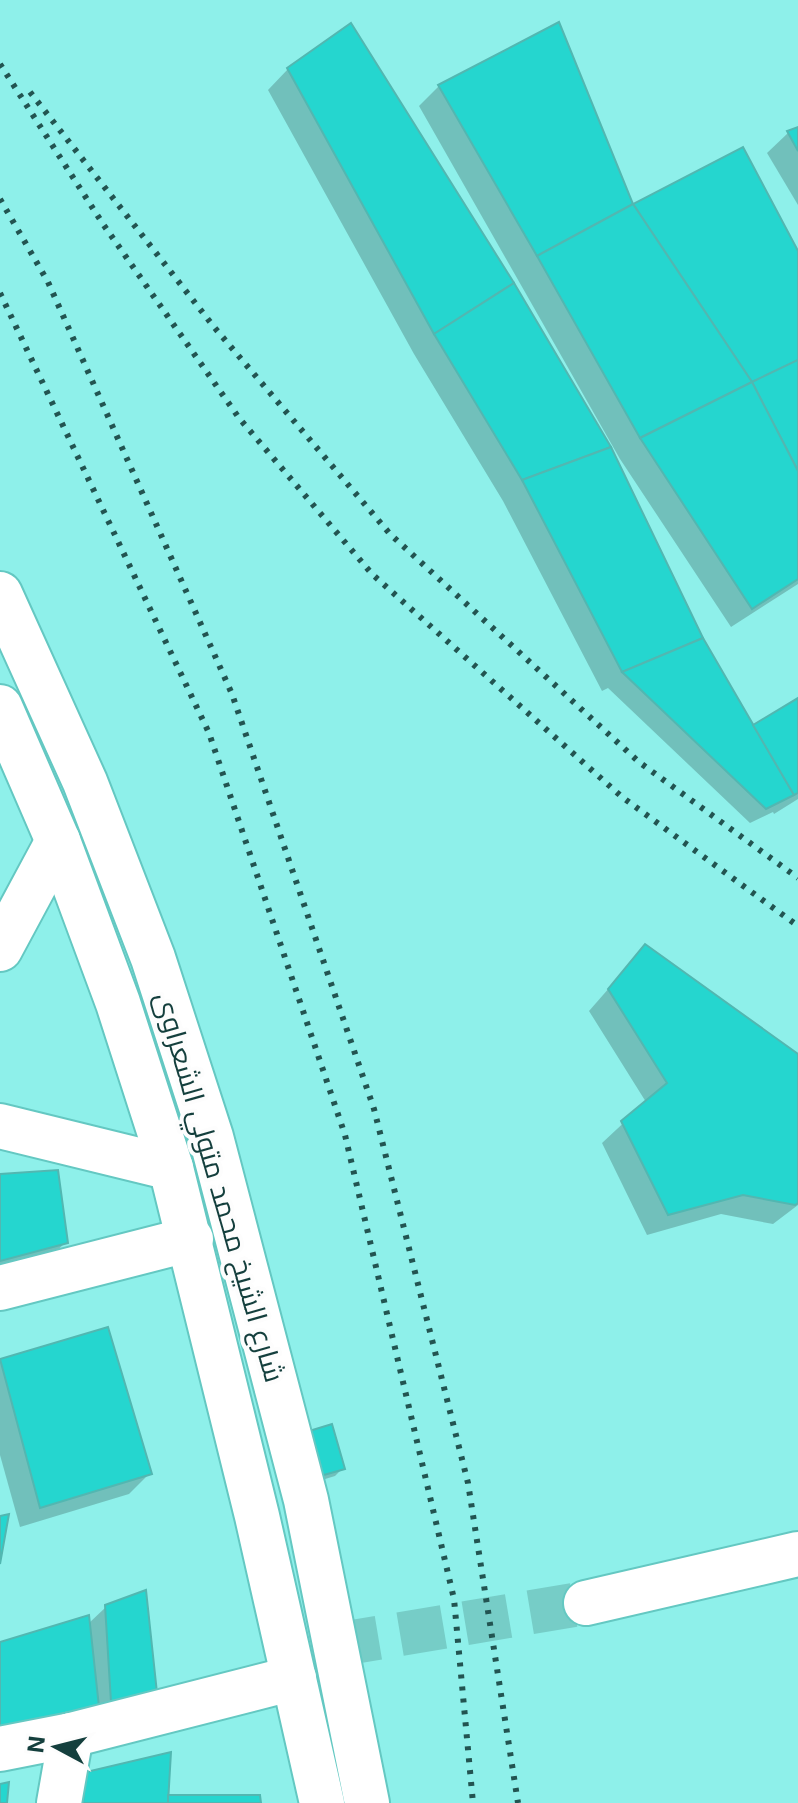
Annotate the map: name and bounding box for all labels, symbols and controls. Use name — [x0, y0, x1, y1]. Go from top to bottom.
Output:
street label: شارع الشيخ محمد متولي الشعراوى — [143, 988, 292, 1387]
north arrow — [16, 1707, 96, 1787]
text: N — [22, 1735, 50, 1754]

